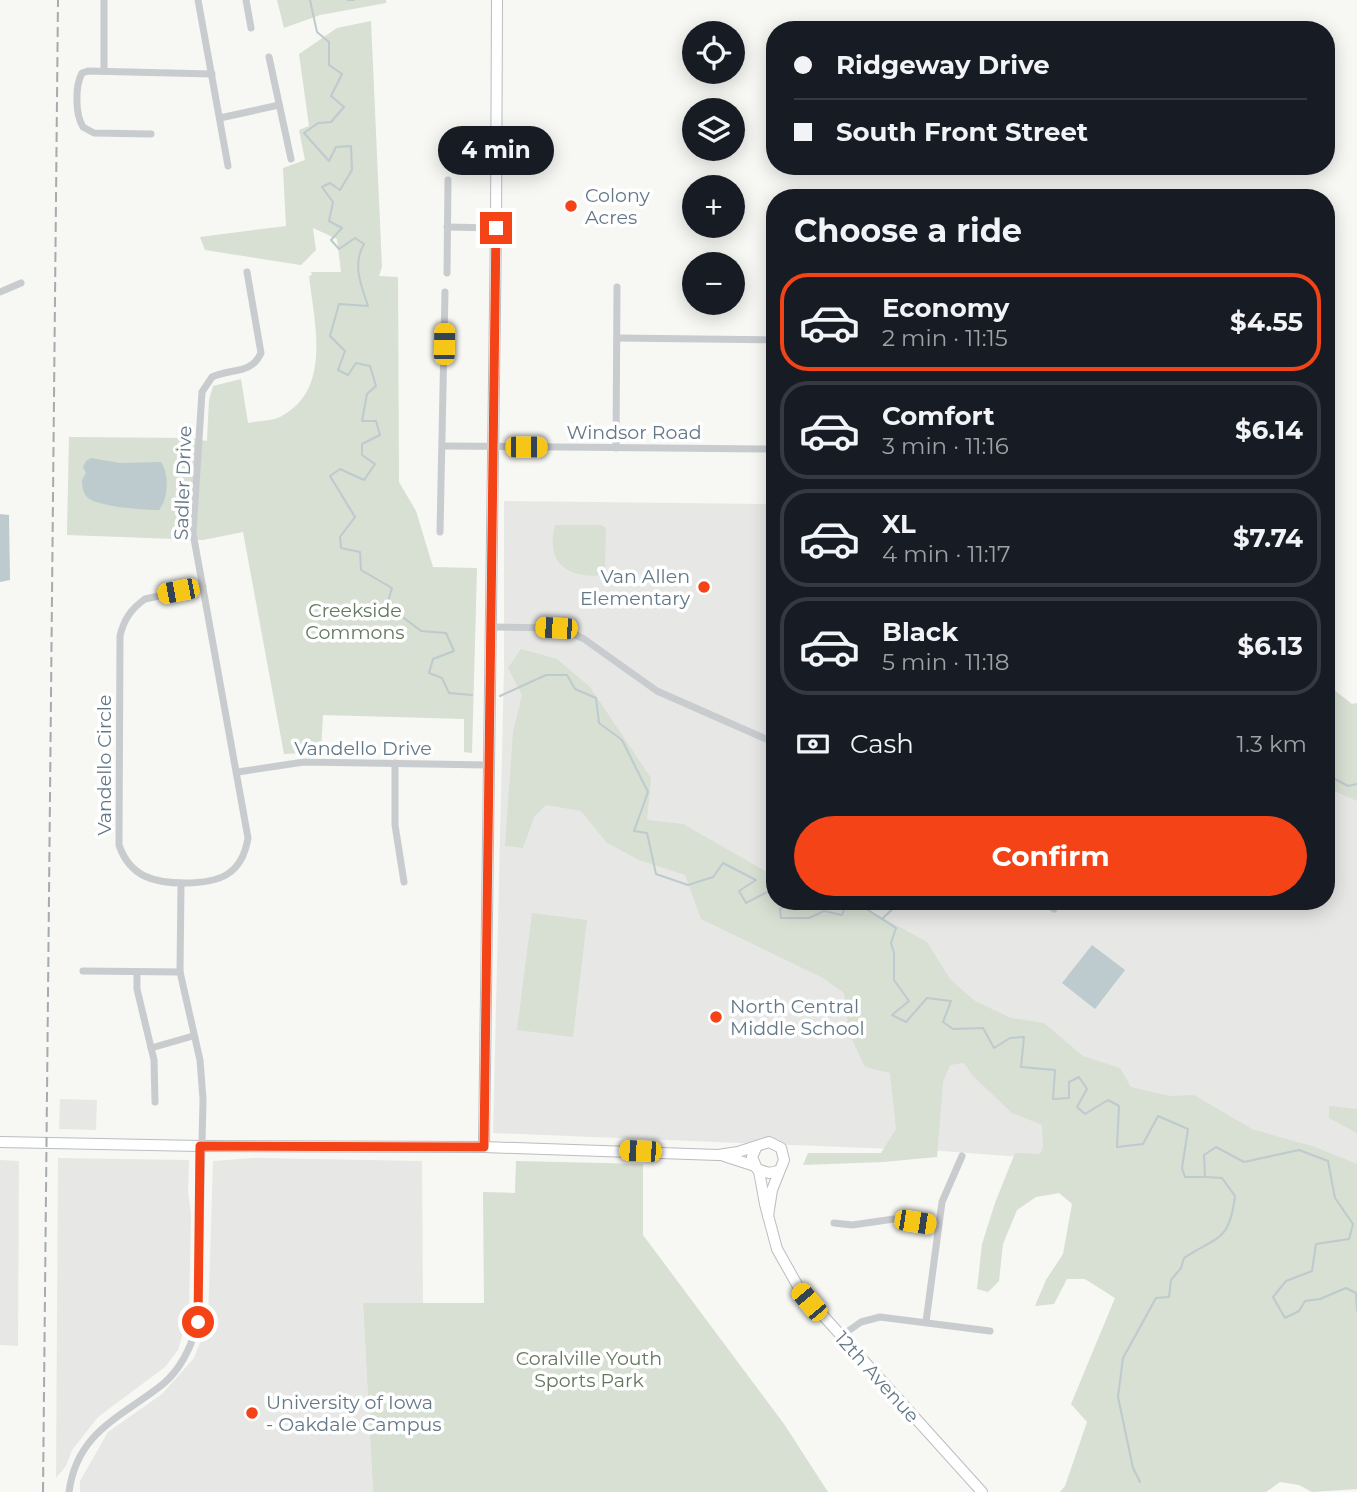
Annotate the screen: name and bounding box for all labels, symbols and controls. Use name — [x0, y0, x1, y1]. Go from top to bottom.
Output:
map controls — [682, 21, 745, 315]
button: locate — [682, 21, 745, 84]
text: Ridgeway Drive — [836, 49, 1050, 81]
button: layers — [682, 98, 745, 161]
text: South Front Street — [836, 116, 1088, 148]
callout: 4 min — [438, 126, 554, 176]
text: 4 min — [461, 136, 531, 164]
button: + — [682, 175, 745, 238]
place label: Colony Acres — [585, 184, 650, 229]
marker: Colony Acres — [563, 198, 579, 214]
text: Choose a ride — [794, 211, 1022, 250]
route end — [480, 212, 512, 244]
button: − — [682, 252, 745, 315]
icon: car — [798, 291, 861, 354]
text: Economy — [882, 292, 1009, 324]
text: $4.55 — [1230, 306, 1303, 338]
car — [434, 323, 455, 365]
text: 2 min · 11:15 — [882, 324, 1008, 352]
icon: car — [798, 399, 861, 462]
text: Comfort — [882, 400, 994, 432]
text: $6.14 — [1235, 414, 1303, 446]
street label: Windsor Road — [566, 421, 702, 444]
street label: Sadler Drive — [170, 425, 196, 541]
text: 3 min · 11:16 — [882, 432, 1009, 460]
car — [506, 437, 548, 458]
icon: car — [798, 507, 861, 570]
text: XL — [882, 508, 916, 540]
text: $7.74 — [1233, 522, 1303, 554]
text: 4 min · 11:17 — [882, 540, 1011, 568]
place label: Van Allen Elementary — [580, 565, 691, 610]
car — [156, 577, 201, 605]
marker: Van Allen Elementary — [696, 579, 712, 595]
park label: Creekside Commons — [305, 599, 405, 644]
icon: car — [798, 615, 861, 678]
car — [535, 616, 578, 640]
text: Black — [882, 616, 958, 648]
text: $6.13 — [1238, 630, 1303, 662]
text: 5 min · 11:18 — [882, 648, 1010, 676]
street label: Vandello Circle — [93, 695, 116, 835]
icon: cash — [794, 725, 832, 763]
text: Cash — [850, 728, 914, 760]
text: 1.3 km — [1237, 730, 1307, 758]
street label: Vandello Drive — [294, 737, 432, 760]
button: Confirm — [794, 816, 1307, 896]
place label: North Central Middle School — [730, 995, 865, 1040]
marker: North Central Middle School — [708, 1009, 724, 1025]
car — [619, 1140, 662, 1162]
car — [893, 1208, 938, 1236]
car — [788, 1279, 831, 1325]
route start — [182, 1306, 214, 1338]
street label: 12th Avenue — [830, 1327, 924, 1427]
park label: Coralville Youth Sports Park — [516, 1347, 662, 1392]
place label: University of Iowa - Oakdale Campus — [266, 1391, 442, 1436]
marker: University of Iowa - Oakdale Campus — [244, 1405, 260, 1421]

